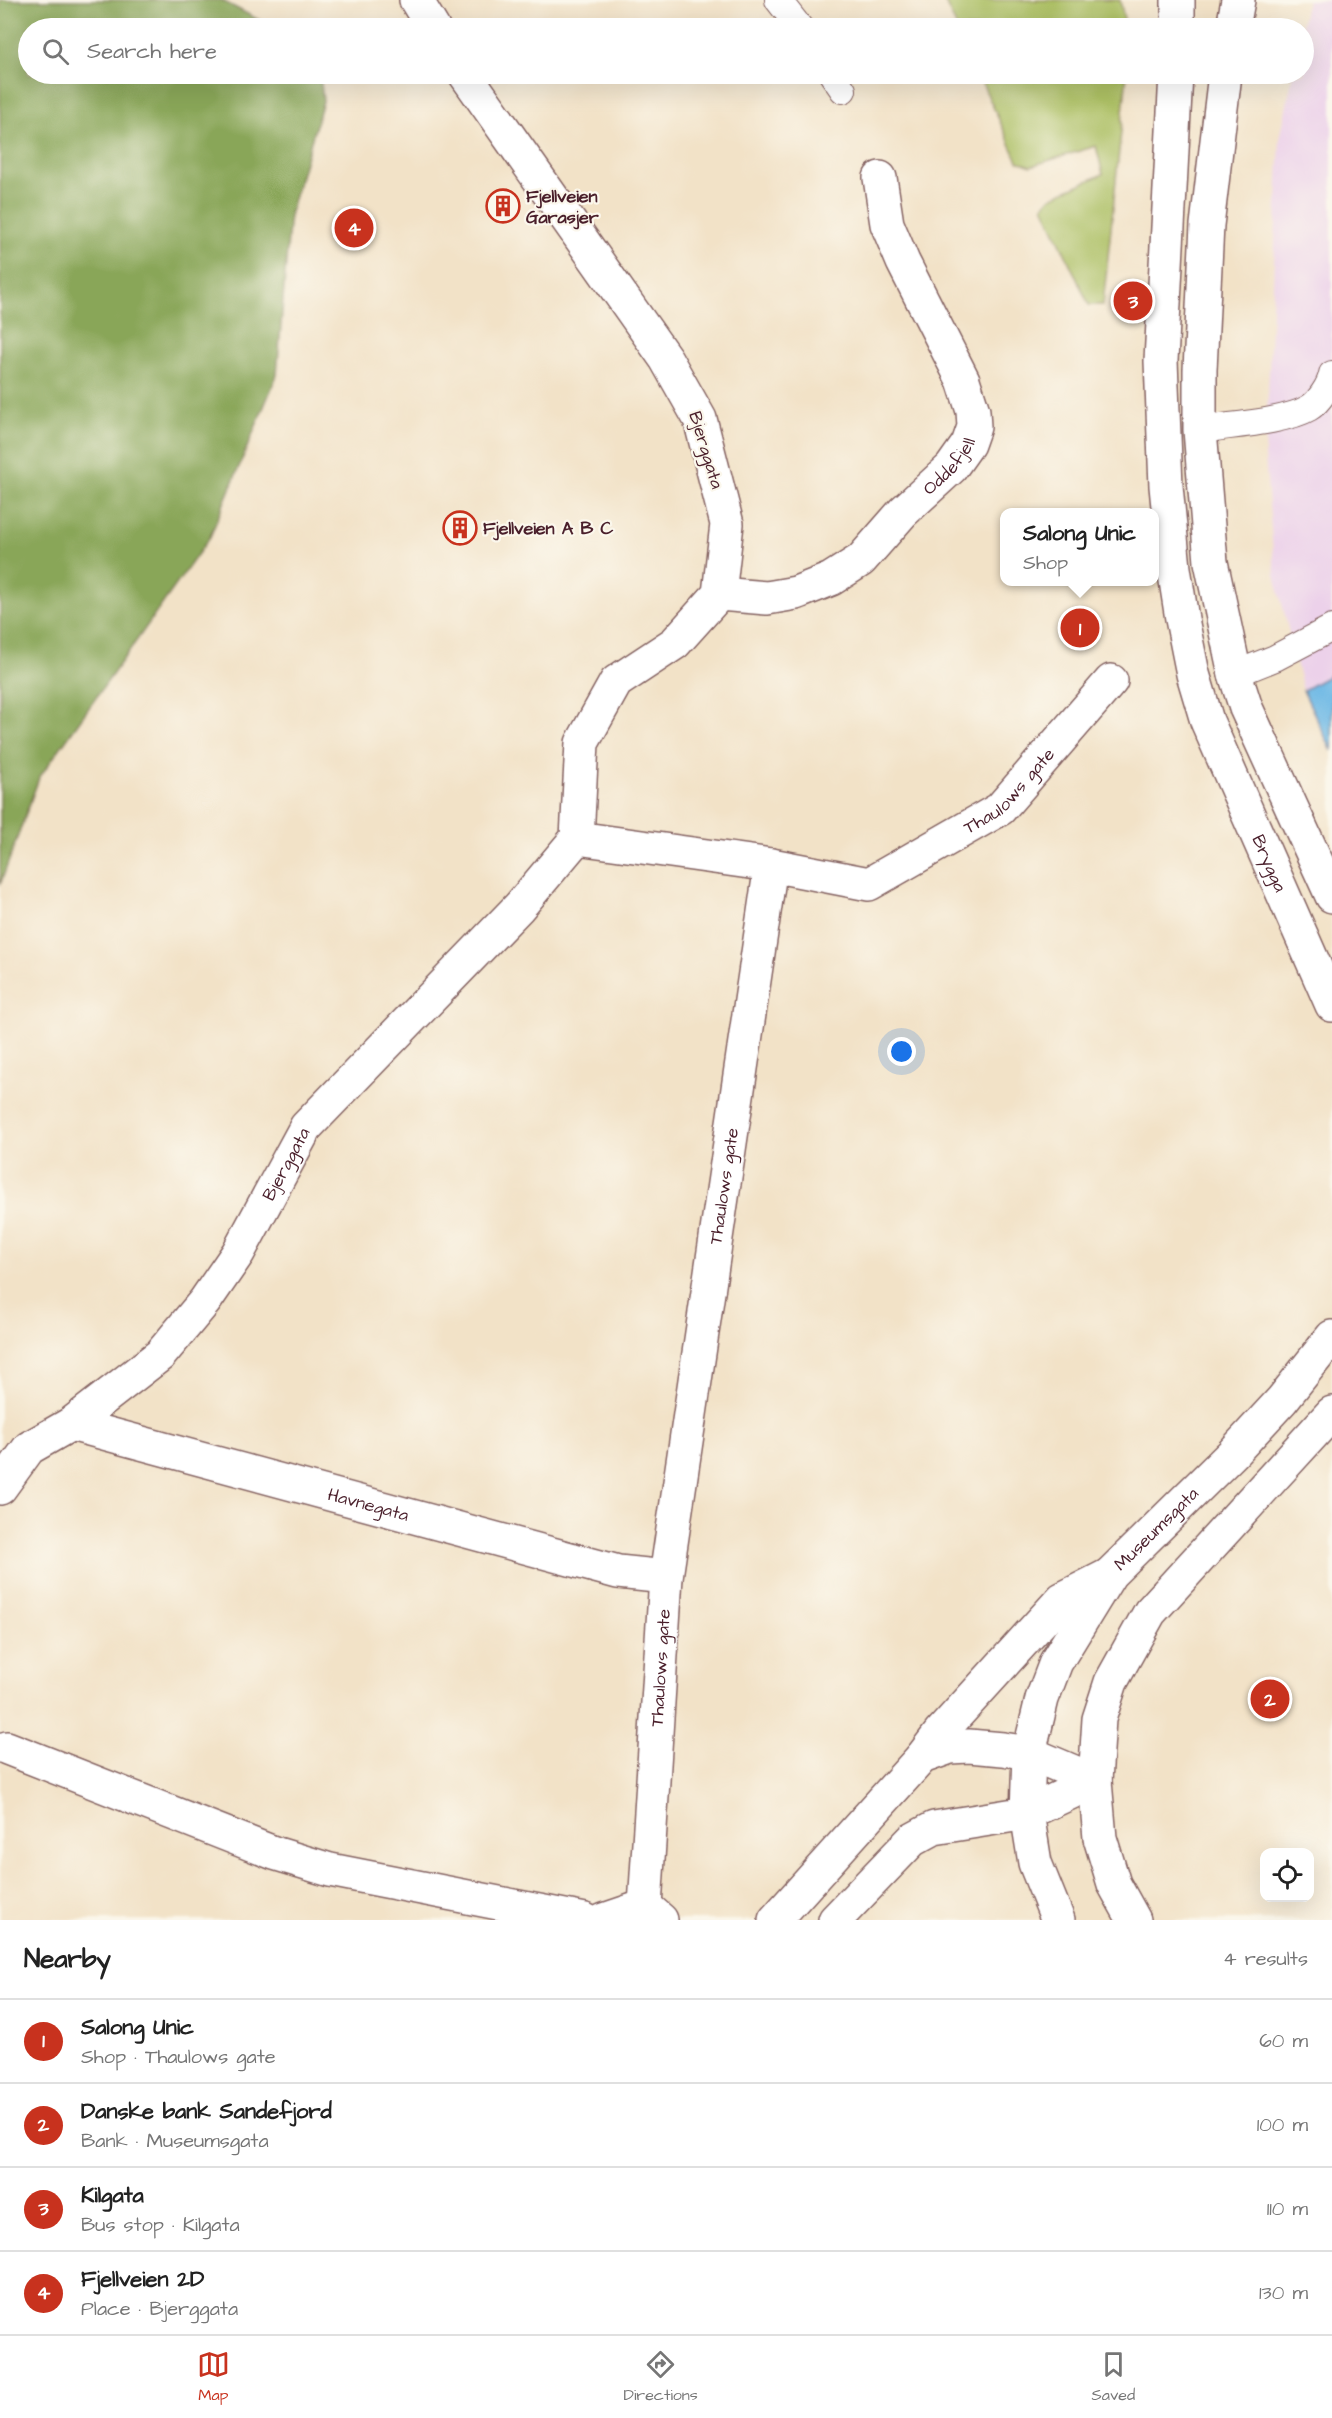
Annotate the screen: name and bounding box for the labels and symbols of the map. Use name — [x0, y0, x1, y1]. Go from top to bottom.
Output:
place label: Fjellveien Garasjer — [526, 184, 599, 230]
building icon: Fjellveien Garasjer — [485, 188, 521, 224]
pin: 4 — [334, 206, 374, 250]
pin: 3 — [1114, 278, 1152, 324]
street label: Bjerggata — [681, 408, 730, 492]
street label: Oddefjell — [917, 434, 982, 501]
building icon: Fjellveien A B C — [442, 510, 478, 546]
place label: Fjellveien A B C — [483, 516, 614, 541]
pin: 1 — [1060, 606, 1100, 650]
street label: Thaulows gate — [959, 742, 1060, 840]
street label: Brygga — [1246, 831, 1293, 896]
your location — [887, 1037, 916, 1066]
street label: Bjerggata — [256, 1123, 316, 1205]
street label: Thaulows gate — [703, 1126, 745, 1246]
street label: Museumsgata — [1108, 1481, 1204, 1576]
street label: Havnegata — [325, 1482, 412, 1527]
street label: Thaulows gate — [644, 1608, 676, 1727]
pin: 2 — [1250, 1676, 1290, 1722]

